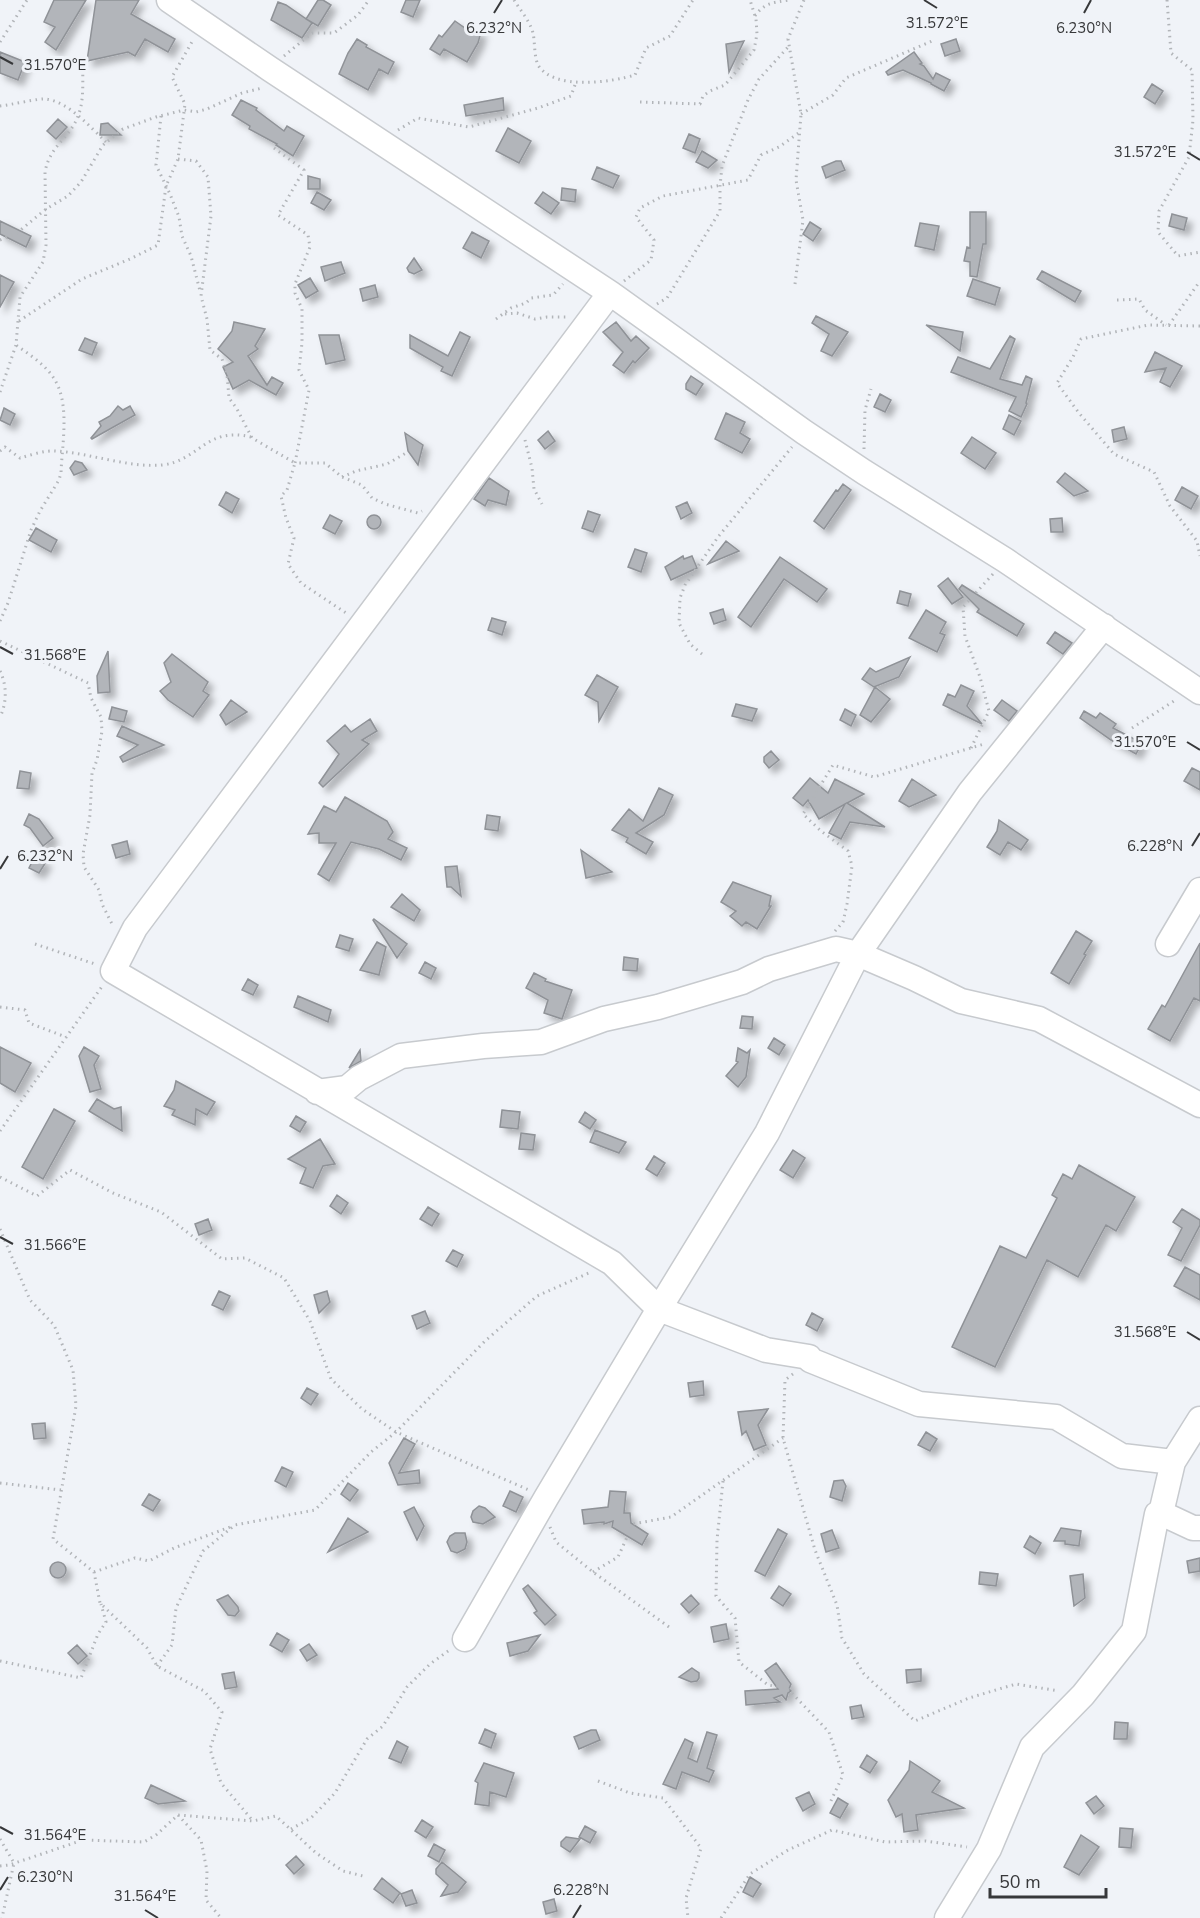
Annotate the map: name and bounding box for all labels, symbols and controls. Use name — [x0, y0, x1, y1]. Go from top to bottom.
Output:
text: 31.572°E — [906, 13, 968, 33]
text: 6.232°N — [466, 18, 522, 38]
text: 6.230°N — [1056, 18, 1112, 38]
text: 31.570°E — [24, 55, 86, 75]
text: 31.572°E — [1114, 142, 1176, 162]
text: 31.568°E — [24, 645, 86, 665]
text: 31.570°E — [1114, 732, 1176, 752]
text: 6.228°N — [1127, 836, 1183, 856]
text: 6.232°N — [17, 846, 73, 866]
text: 31.566°E — [24, 1235, 86, 1255]
text: 31.568°E — [1114, 1322, 1176, 1342]
text: 31.564°E — [24, 1825, 86, 1845]
scale bar — [990, 1861, 1106, 1899]
text: 6.230°N — [17, 1867, 73, 1887]
text: 50 m — [999, 1870, 1041, 1894]
text: 6.228°N — [553, 1880, 609, 1900]
text: 31.564°E — [114, 1886, 176, 1906]

